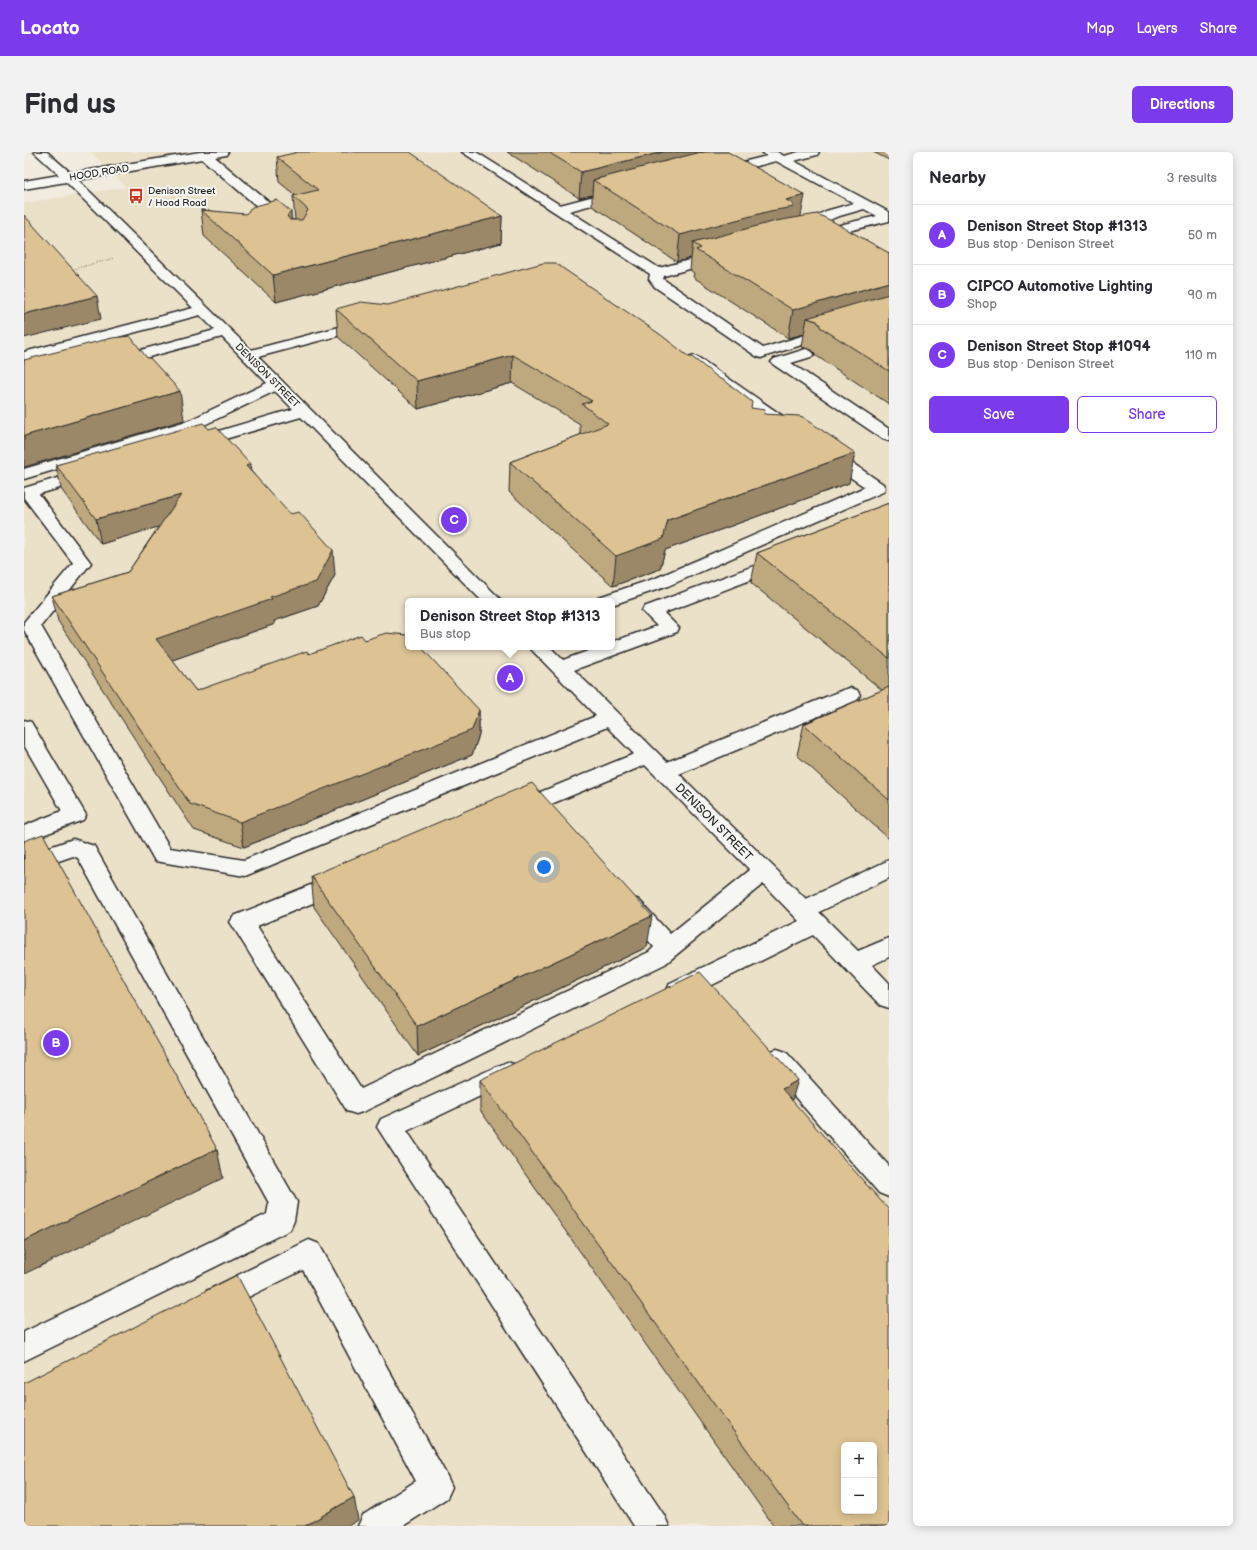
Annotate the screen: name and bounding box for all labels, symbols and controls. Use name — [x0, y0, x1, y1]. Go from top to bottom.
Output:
text: Locato — [20, 17, 80, 40]
text: Map — [1086, 20, 1114, 37]
text: Layers — [1136, 20, 1178, 37]
text: Share — [1200, 20, 1237, 37]
button: Directions — [1132, 86, 1233, 123]
text: Find us — [24, 88, 116, 121]
street label: HOOD ROAD — [68, 162, 130, 184]
text: Nearby — [929, 168, 986, 188]
text: 3 results — [1166, 170, 1217, 186]
place label: Denison Street / Hood Road — [148, 185, 215, 209]
bus stop icon: Denison Street / Hood Road — [127, 187, 145, 205]
text: Denison Street Stop #1313 — [967, 217, 1147, 236]
text: A — [938, 227, 946, 243]
text: 50 m — [1188, 227, 1217, 243]
text: Bus stop · Denison Street — [967, 236, 1114, 252]
text: CIPCO Automotive Lighting — [967, 277, 1153, 296]
text: B — [937, 287, 947, 303]
text: 90 m — [1188, 287, 1217, 303]
text: Shop — [967, 296, 997, 312]
text: Denison Street Stop #1094 — [967, 337, 1151, 356]
street label: DENISON STREET — [233, 341, 302, 410]
text: C — [937, 347, 947, 363]
text: 110 m — [1185, 347, 1217, 363]
text: Bus stop · Denison Street — [967, 356, 1114, 372]
button: Save — [929, 396, 1069, 433]
button: Share — [1077, 396, 1217, 433]
pin: C — [441, 505, 467, 535]
popup — [405, 598, 615, 650]
text: Denison Street Stop #1313 — [420, 607, 600, 626]
text: Bus stop — [420, 626, 471, 642]
pin: A — [497, 663, 523, 693]
street label: DENISON STREET — [672, 780, 756, 865]
your location — [534, 857, 554, 877]
pin: B — [43, 1028, 69, 1058]
map controls — [841, 1442, 877, 1514]
button: + — [841, 1442, 877, 1478]
button: − — [841, 1478, 877, 1514]

